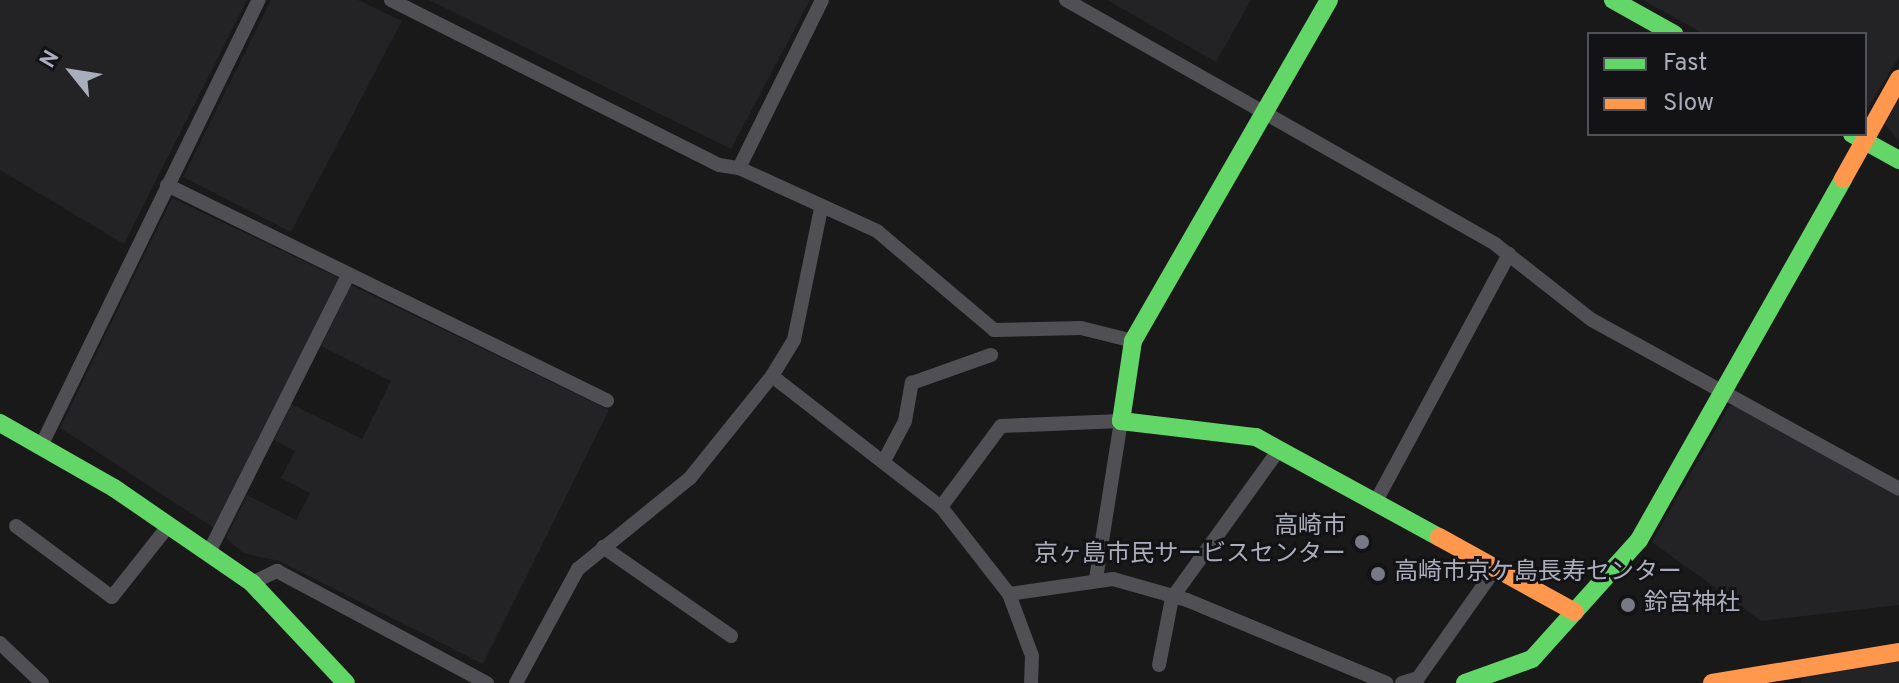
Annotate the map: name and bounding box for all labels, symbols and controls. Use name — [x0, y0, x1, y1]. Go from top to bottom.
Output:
north arrow — [32, 32, 112, 112]
legend — [1587, 32, 1867, 136]
text: N — [35, 46, 66, 73]
text: Fast — [1663, 49, 1707, 79]
text: Slow — [1663, 89, 1714, 119]
place label: 高崎市 京ヶ島市民サービスセンター — [1034, 514, 1346, 570]
marker: 高崎市 京ヶ島市民サービスセンター — [1353, 533, 1371, 551]
place label: 高崎市京ケ島長寿センター — [1394, 560, 1682, 588]
marker: 高崎市京ケ島長寿センター — [1369, 565, 1387, 583]
place label: 鈴宮神社 — [1644, 591, 1740, 619]
marker: 鈴宮神社 — [1619, 596, 1637, 614]

